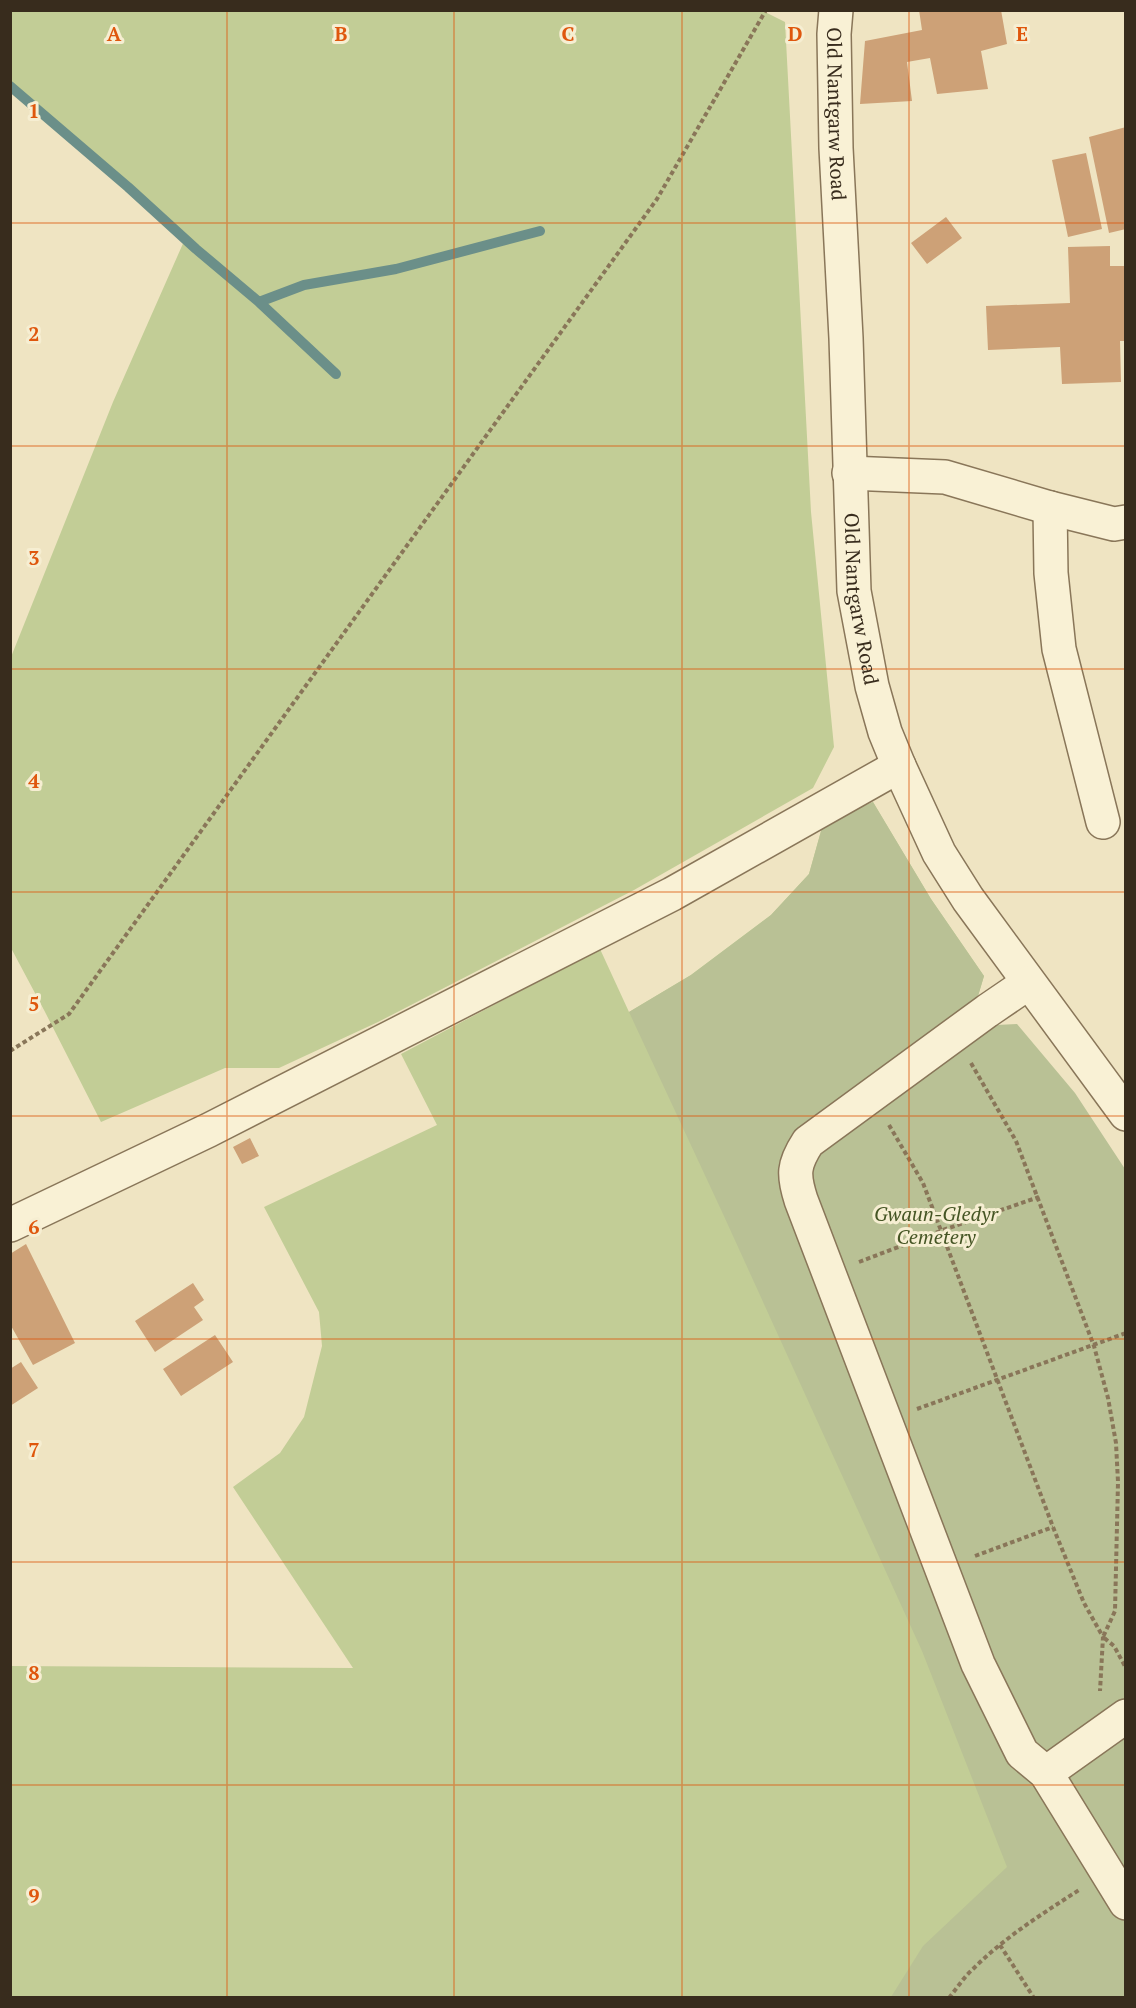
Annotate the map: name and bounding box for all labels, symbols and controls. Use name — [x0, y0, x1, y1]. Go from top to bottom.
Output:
text: A — [107, 20, 122, 47]
text: B — [335, 20, 348, 47]
text: C — [561, 20, 575, 47]
text: D — [788, 20, 802, 47]
text: E — [1016, 20, 1028, 47]
street label: Old Nantgarw Road — [821, 27, 853, 201]
text: 1 — [28, 97, 40, 124]
text: 2 — [28, 320, 40, 347]
street label: Old Nantgarw Road — [839, 512, 885, 687]
text: 3 — [28, 544, 40, 571]
text: 4 — [28, 767, 40, 794]
text: 5 — [28, 990, 40, 1017]
park label: Gwaun-Gledyr Cemetery — [874, 1200, 999, 1250]
text: 6 — [28, 1213, 40, 1240]
text: 7 — [28, 1436, 40, 1463]
text: 8 — [28, 1659, 40, 1686]
text: 9 — [28, 1882, 40, 1909]

